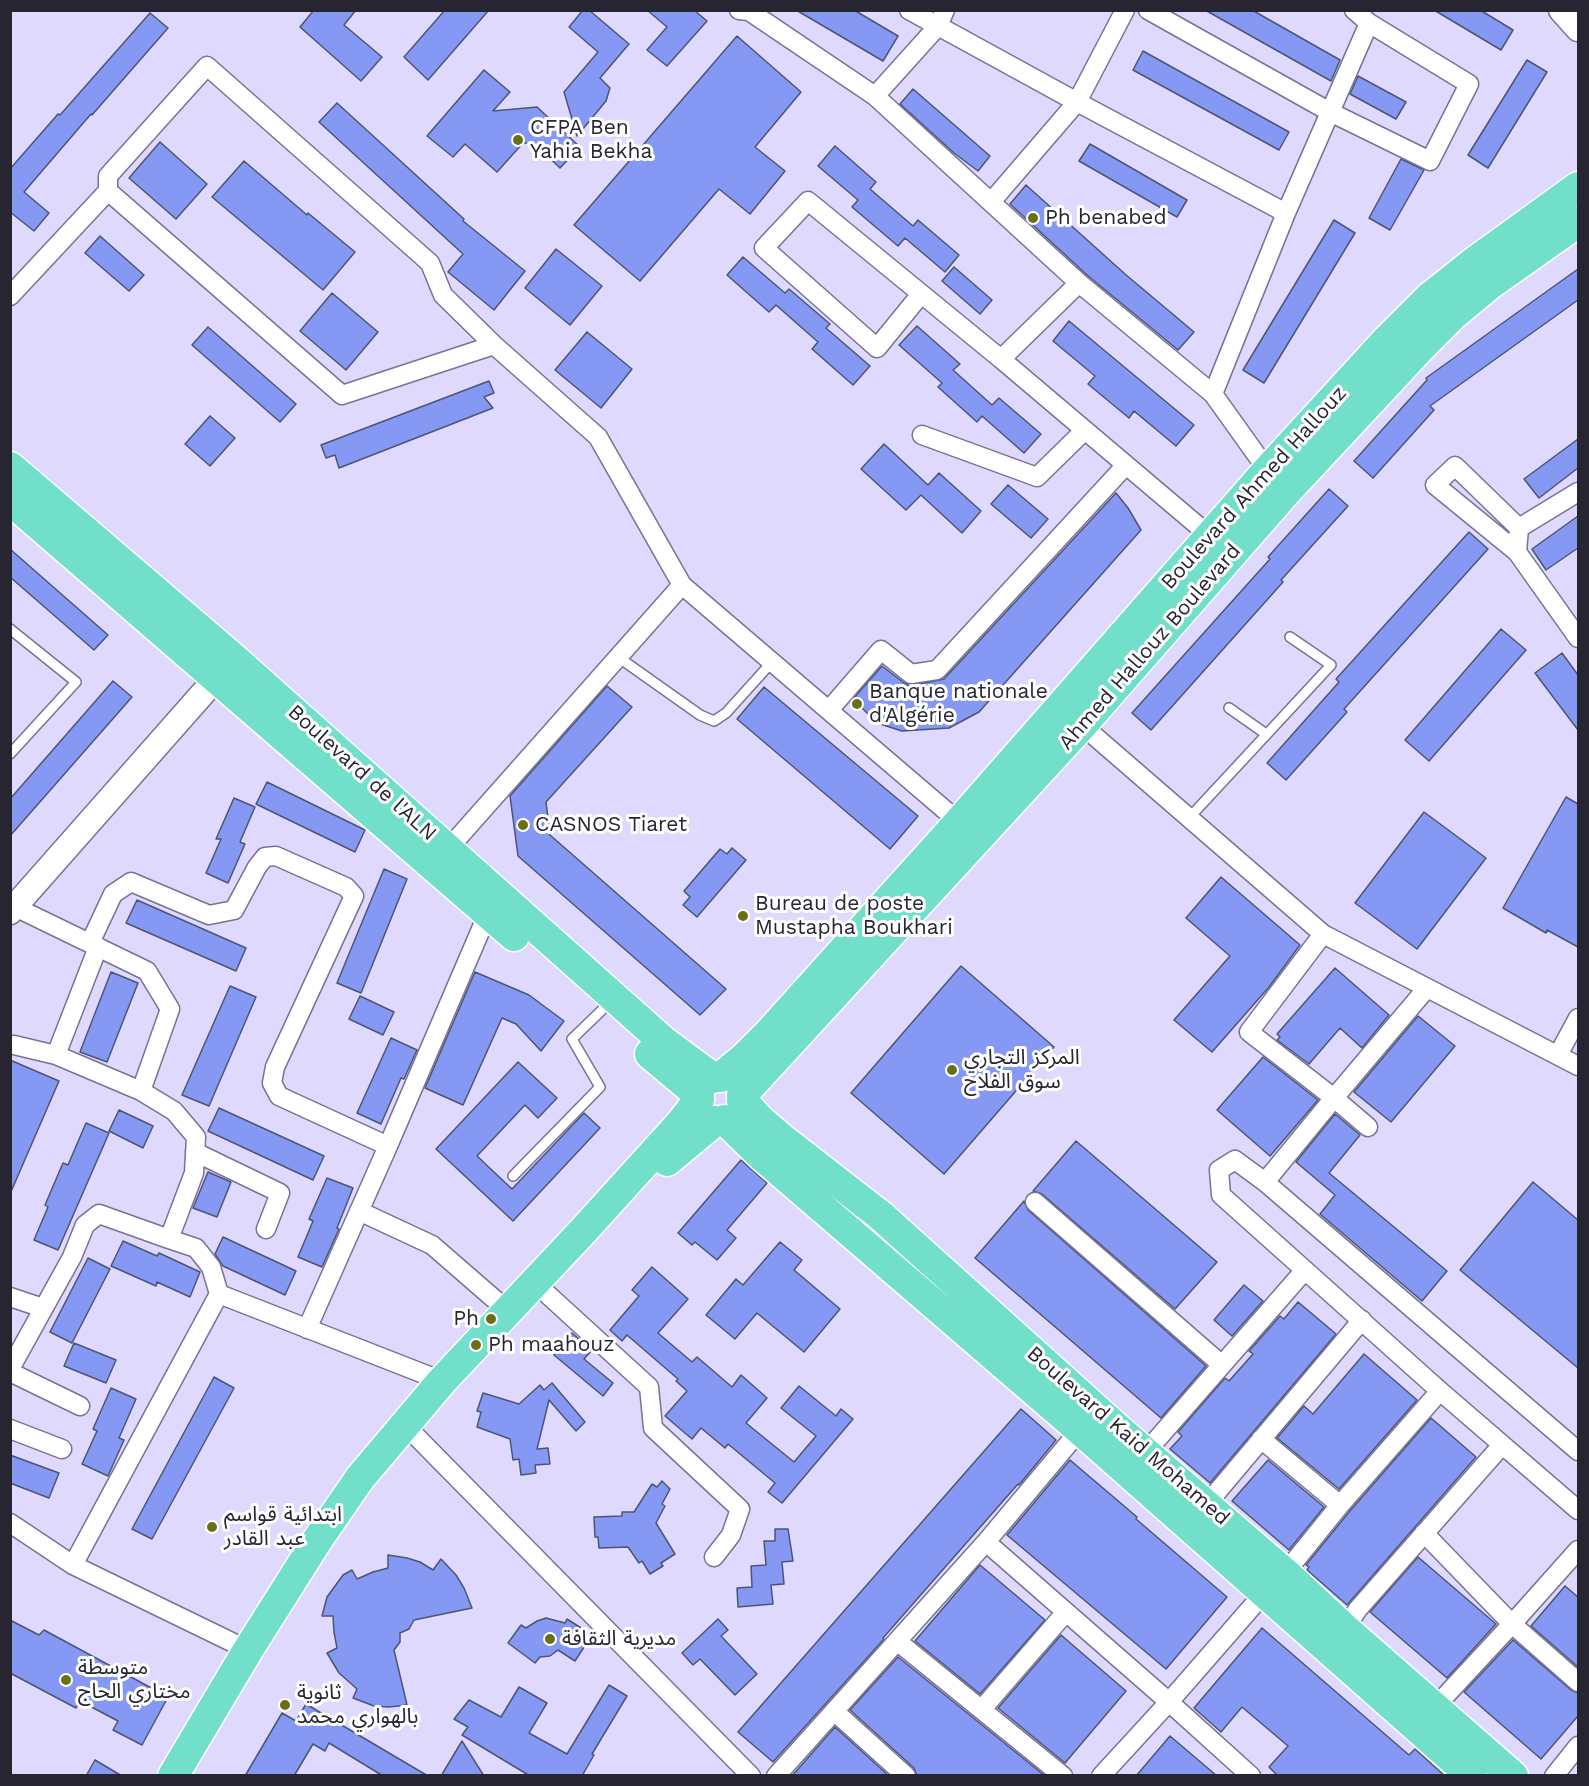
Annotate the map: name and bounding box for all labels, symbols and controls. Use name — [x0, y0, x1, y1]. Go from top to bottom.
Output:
place label: CFPA Ben Yahia Bekha — [530, 115, 652, 165]
marker: CFPA Ben Yahia Bekha — [511, 133, 525, 147]
place label: Ph benabed — [1045, 205, 1167, 231]
marker: Ph benabed — [1026, 211, 1040, 225]
street label: Boulevard Ahmed Hallouz — [1156, 381, 1352, 595]
street label: Ahmed Hallouz Boulevard — [1054, 539, 1246, 755]
place label: Banque nationale d'Algérie — [869, 679, 1048, 729]
marker: Banque nationale d'Algérie — [850, 697, 864, 711]
street label: Boulevard de l'ALN — [282, 700, 442, 846]
place label: CASNOS Tiaret — [535, 812, 687, 838]
marker: CASNOS Tiaret — [516, 818, 530, 832]
place label: Bureau de poste Mustapha Boukhari — [755, 891, 953, 941]
marker: Bureau de poste Mustapha Boukhari — [736, 909, 750, 923]
place label: المركز التجاري سوق الفلاح — [964, 1045, 1080, 1095]
marker: المركز التجاري سوق الفلاح — [945, 1063, 959, 1077]
place label: Ph — [453, 1306, 479, 1332]
marker: Ph — [484, 1312, 498, 1326]
place label: Ph maahouz — [488, 1332, 615, 1358]
marker: Ph maahouz — [469, 1338, 483, 1352]
street label: Boulevard Kaid Mohamed — [1021, 1341, 1235, 1531]
place label: ابتدائية قواسم عبد القادر — [224, 1502, 342, 1552]
marker: ابتدائية قواسم عبد القادر — [205, 1520, 219, 1534]
place label: مديرية الثقافة — [562, 1626, 676, 1652]
marker: مديرية الثقافة — [543, 1632, 557, 1646]
place label: متوسطة مختاري الحاج — [78, 1655, 191, 1705]
marker: متوسطة مختاري الحاج — [59, 1673, 73, 1687]
place label: ثانوية بالهواري محمد — [297, 1680, 418, 1730]
marker: ثانوية بالهواري محمد — [278, 1698, 292, 1712]

